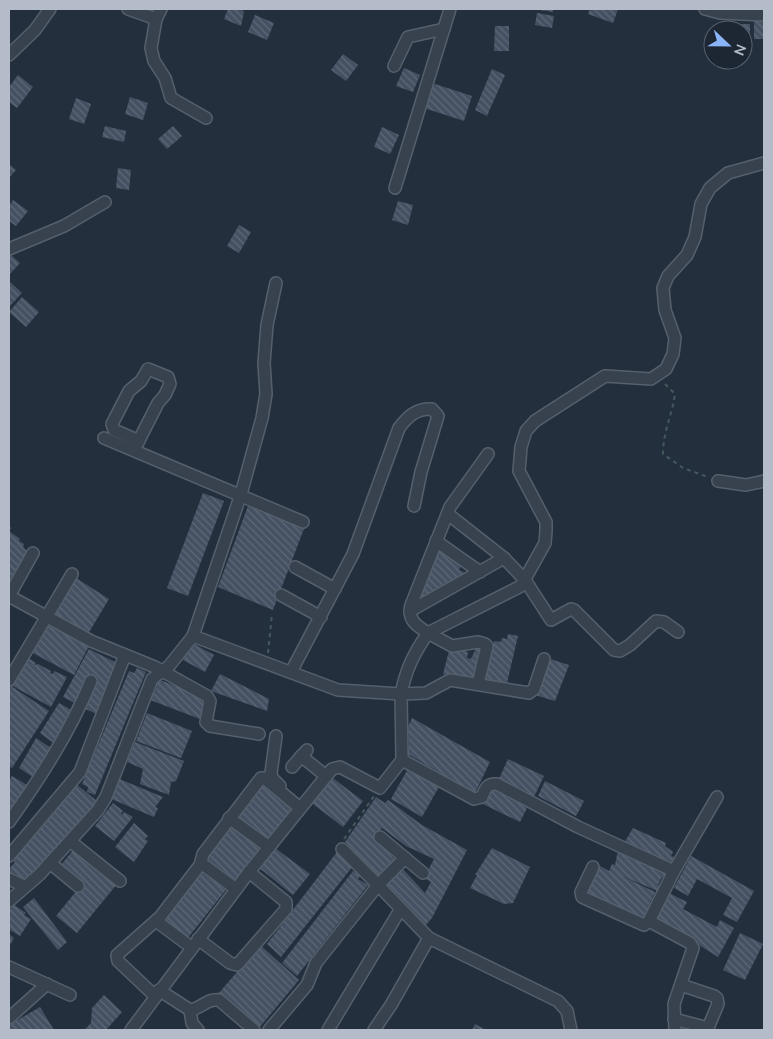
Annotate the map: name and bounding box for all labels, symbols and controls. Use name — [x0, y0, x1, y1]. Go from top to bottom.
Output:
north arrow — [703, 20, 753, 70]
text: N — [729, 41, 750, 58]

